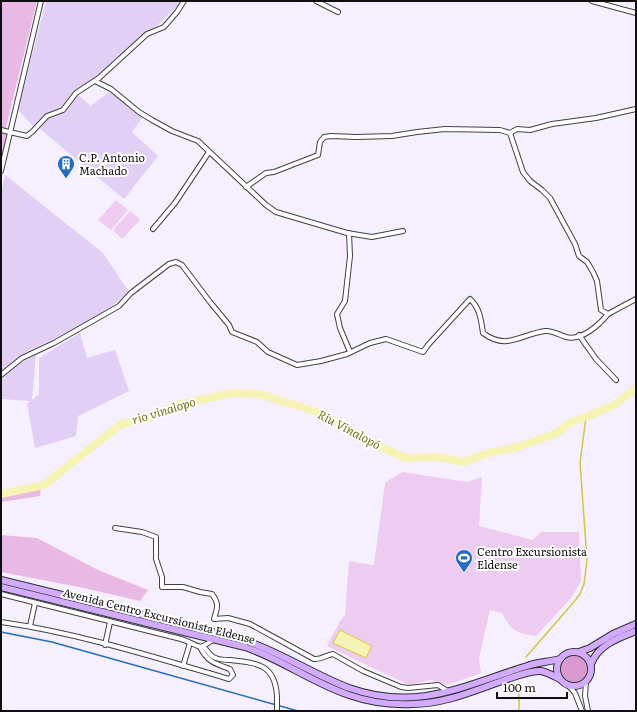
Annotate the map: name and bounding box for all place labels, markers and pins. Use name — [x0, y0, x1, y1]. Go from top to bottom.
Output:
place label: C.P. Antonio Machado — [79, 149, 145, 178]
building icon: C.P. Antonio Machado — [56, 154, 76, 179]
place label: Centro Excursionista Eldense — [477, 543, 587, 572]
sports icon: Centro Excursionista Eldense — [454, 548, 474, 573]

